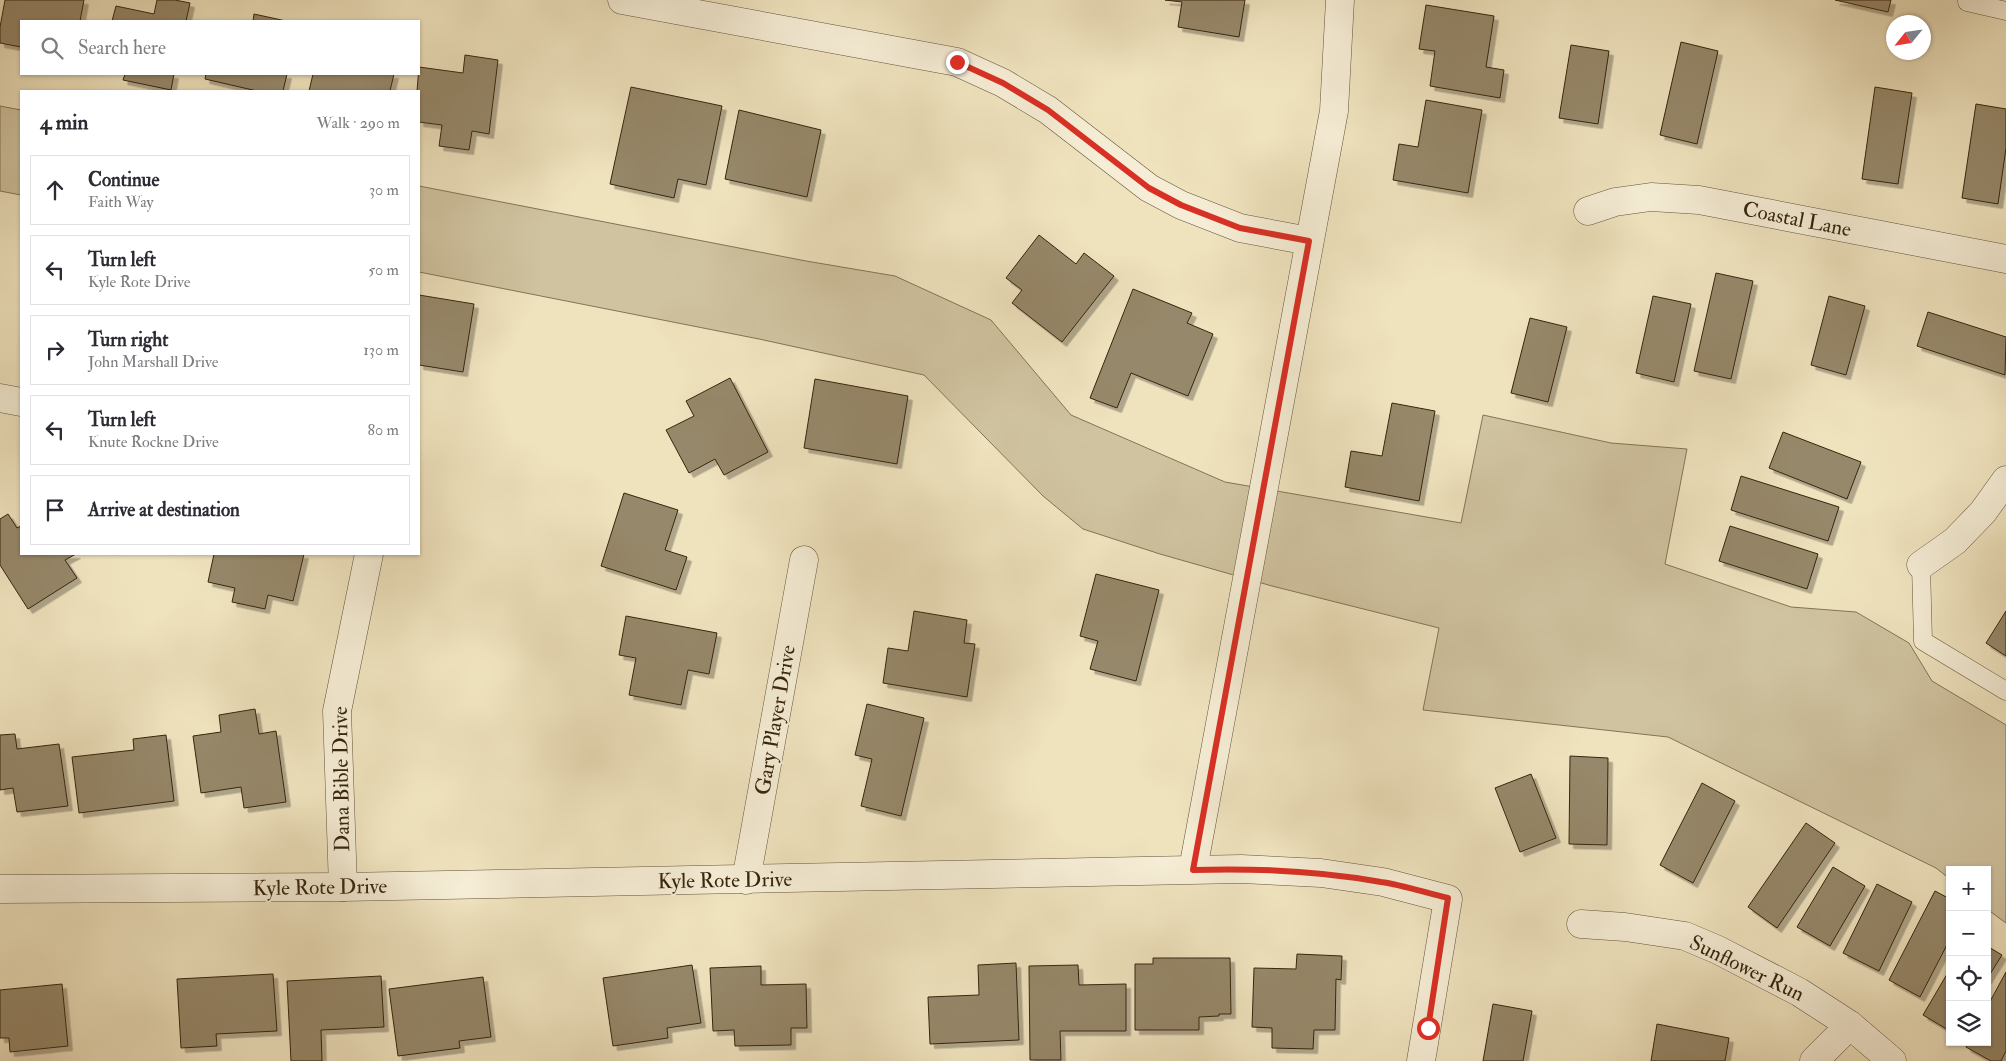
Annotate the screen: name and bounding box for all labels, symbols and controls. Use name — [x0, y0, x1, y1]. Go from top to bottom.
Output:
north arrow — [1886, 15, 1931, 60]
search box — [20, 20, 420, 75]
icon: search — [38, 34, 66, 62]
text: Search here — [78, 36, 166, 60]
route end — [946, 51, 969, 74]
text: 4 min — [40, 109, 88, 136]
text: Walk · 290 m — [317, 113, 400, 133]
text: Continue — [88, 168, 159, 192]
icon: ahead — [41, 176, 69, 204]
text: 30 m — [369, 180, 399, 200]
text: Faith Way — [88, 192, 154, 212]
street label: Coastal Lane — [1740, 196, 1854, 243]
text: Turn left — [88, 248, 156, 272]
icon: left — [41, 256, 69, 284]
text: 50 m — [368, 260, 399, 280]
text: Kyle Rote Drive — [88, 272, 191, 292]
text: Turn right — [88, 328, 168, 352]
icon: right — [41, 336, 69, 364]
text: 130 m — [363, 340, 399, 360]
text: John Marshall Drive — [88, 352, 218, 372]
text: Turn left — [88, 408, 156, 432]
icon: left — [41, 416, 69, 444]
text: 80 m — [368, 420, 399, 440]
text: Knute Rockne Drive — [88, 432, 219, 452]
icon: arrive — [41, 496, 69, 524]
text: Arrive at destination — [88, 498, 240, 522]
street label: Gary Player Drive — [749, 643, 802, 797]
street label: Dana Bible Drive — [327, 706, 356, 852]
street label: Kyle Rote Drive — [657, 866, 793, 895]
map controls — [1946, 866, 1991, 1046]
button: + — [1946, 866, 1991, 911]
street label: Kyle Rote Drive — [252, 873, 388, 902]
button: − — [1946, 911, 1991, 956]
street label: Sunflower Run — [1685, 929, 1809, 1008]
button: locate — [1946, 956, 1991, 1001]
button: layers — [1946, 1001, 1991, 1046]
route start — [1417, 1017, 1440, 1040]

